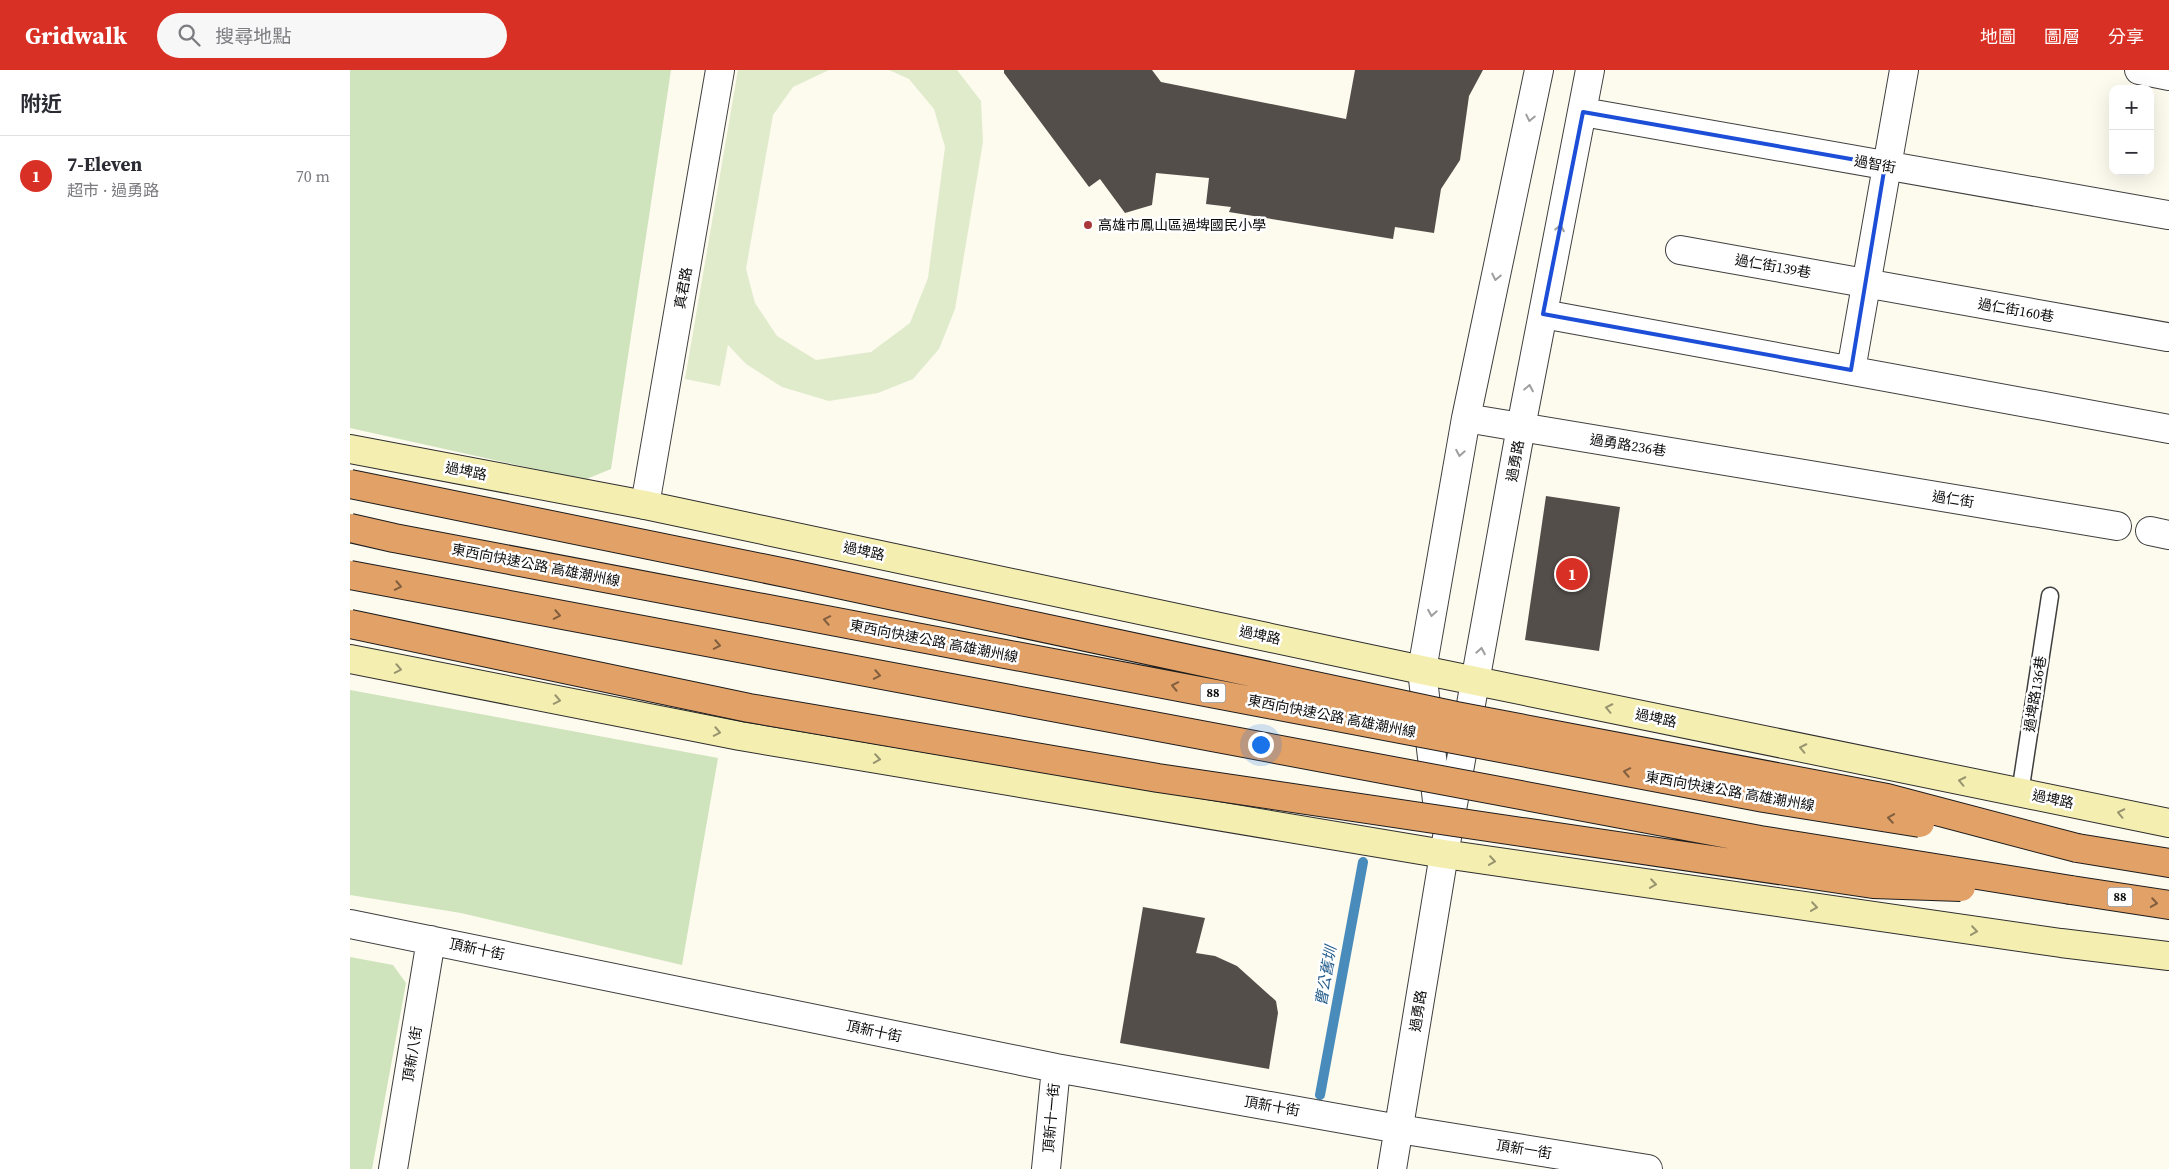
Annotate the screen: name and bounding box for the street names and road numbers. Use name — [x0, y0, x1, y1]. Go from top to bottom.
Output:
street label: 過智街 — [1853, 151, 1897, 177]
street label: 過仁街139巷 — [1733, 249, 1813, 283]
street label: 真君路 — [670, 266, 696, 310]
street label: 過仁街160巷 — [1976, 293, 2056, 327]
street label: 過勇路236巷 — [1588, 429, 1668, 461]
street label: 過勇路 — [1502, 439, 1528, 483]
street label: 過埤路 — [443, 457, 489, 485]
street label: 過仁街 — [1931, 486, 1975, 512]
street label: 過埤路 — [841, 537, 887, 565]
street label: 東西向快速公路 高雄潮州線 — [450, 539, 622, 591]
street label: 東西向快速公路 高雄潮州線 — [848, 615, 1020, 667]
street label: 過埤路 — [1237, 621, 1283, 649]
street label: 過埤路136巷 — [2019, 654, 2051, 734]
road number: 88 — [1200, 684, 1226, 702]
street label: 東西向快速公路 高雄潮州線 — [1246, 690, 1418, 742]
street label: 過埤路 — [1633, 704, 1679, 732]
street label: 東西向快速公路 高雄潮州線 — [1644, 766, 1816, 816]
street label: 過埤路 — [2030, 785, 2076, 813]
road number: 88 — [2108, 888, 2132, 906]
street label: 頂新十街 — [448, 933, 506, 965]
street label: 過勇路 — [1405, 989, 1431, 1033]
street label: 頂新十街 — [845, 1015, 903, 1047]
street label: 頂新八街 — [398, 1025, 426, 1083]
street label: 頂新十一街 — [1038, 1082, 1064, 1154]
street label: 頂新十街 — [1243, 1091, 1301, 1121]
street label: 頂新一街 — [1495, 1135, 1553, 1163]

